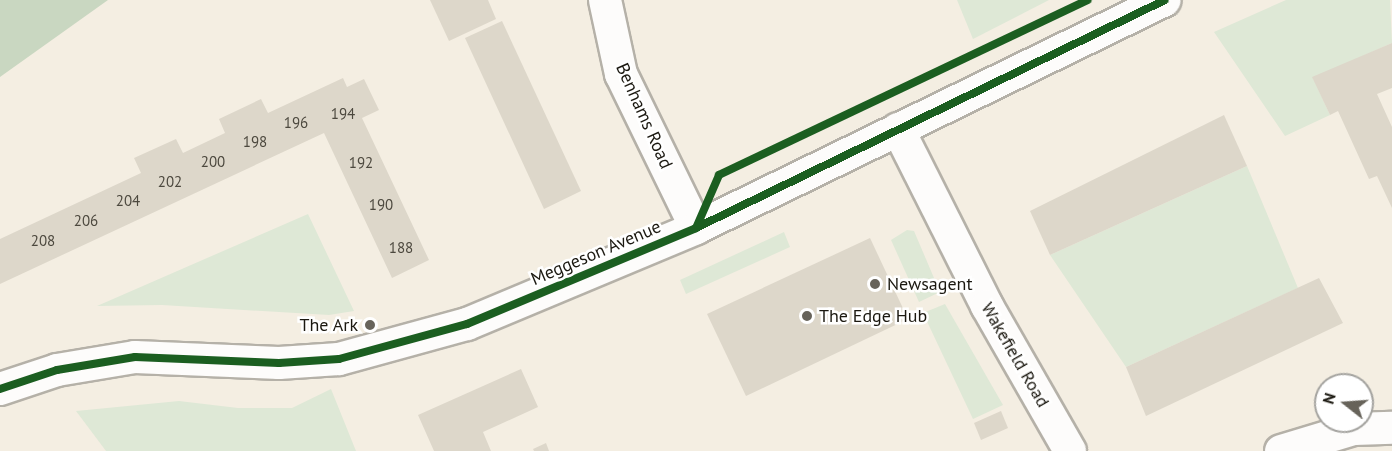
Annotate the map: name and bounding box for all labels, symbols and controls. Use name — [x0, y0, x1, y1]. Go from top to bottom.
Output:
street label: Benhams Road — [611, 60, 677, 172]
house number: 194 — [331, 105, 355, 123]
house number: 196 — [284, 114, 308, 132]
house number: 198 — [243, 133, 267, 151]
house number: 200 — [201, 153, 225, 171]
house number: 192 — [349, 154, 373, 172]
house number: 202 — [158, 173, 182, 191]
house number: 204 — [116, 192, 140, 210]
house number: 190 — [369, 196, 393, 214]
house number: 206 — [74, 212, 98, 230]
street label: Meggeson Avenue — [527, 216, 665, 290]
house number: 208 — [31, 232, 55, 250]
house number: 188 — [389, 239, 413, 257]
place label: Newsagent — [887, 273, 973, 295]
marker: Newsagent — [868, 277, 882, 291]
street label: Wakefield Road — [976, 299, 1054, 411]
place label: The Edge Hub — [819, 305, 927, 327]
marker: The Edge Hub — [800, 309, 814, 323]
place label: The Ark — [299, 314, 358, 336]
marker: The Ark — [363, 318, 377, 332]
north arrow — [1314, 373, 1374, 433]
text: N — [1318, 390, 1340, 406]

